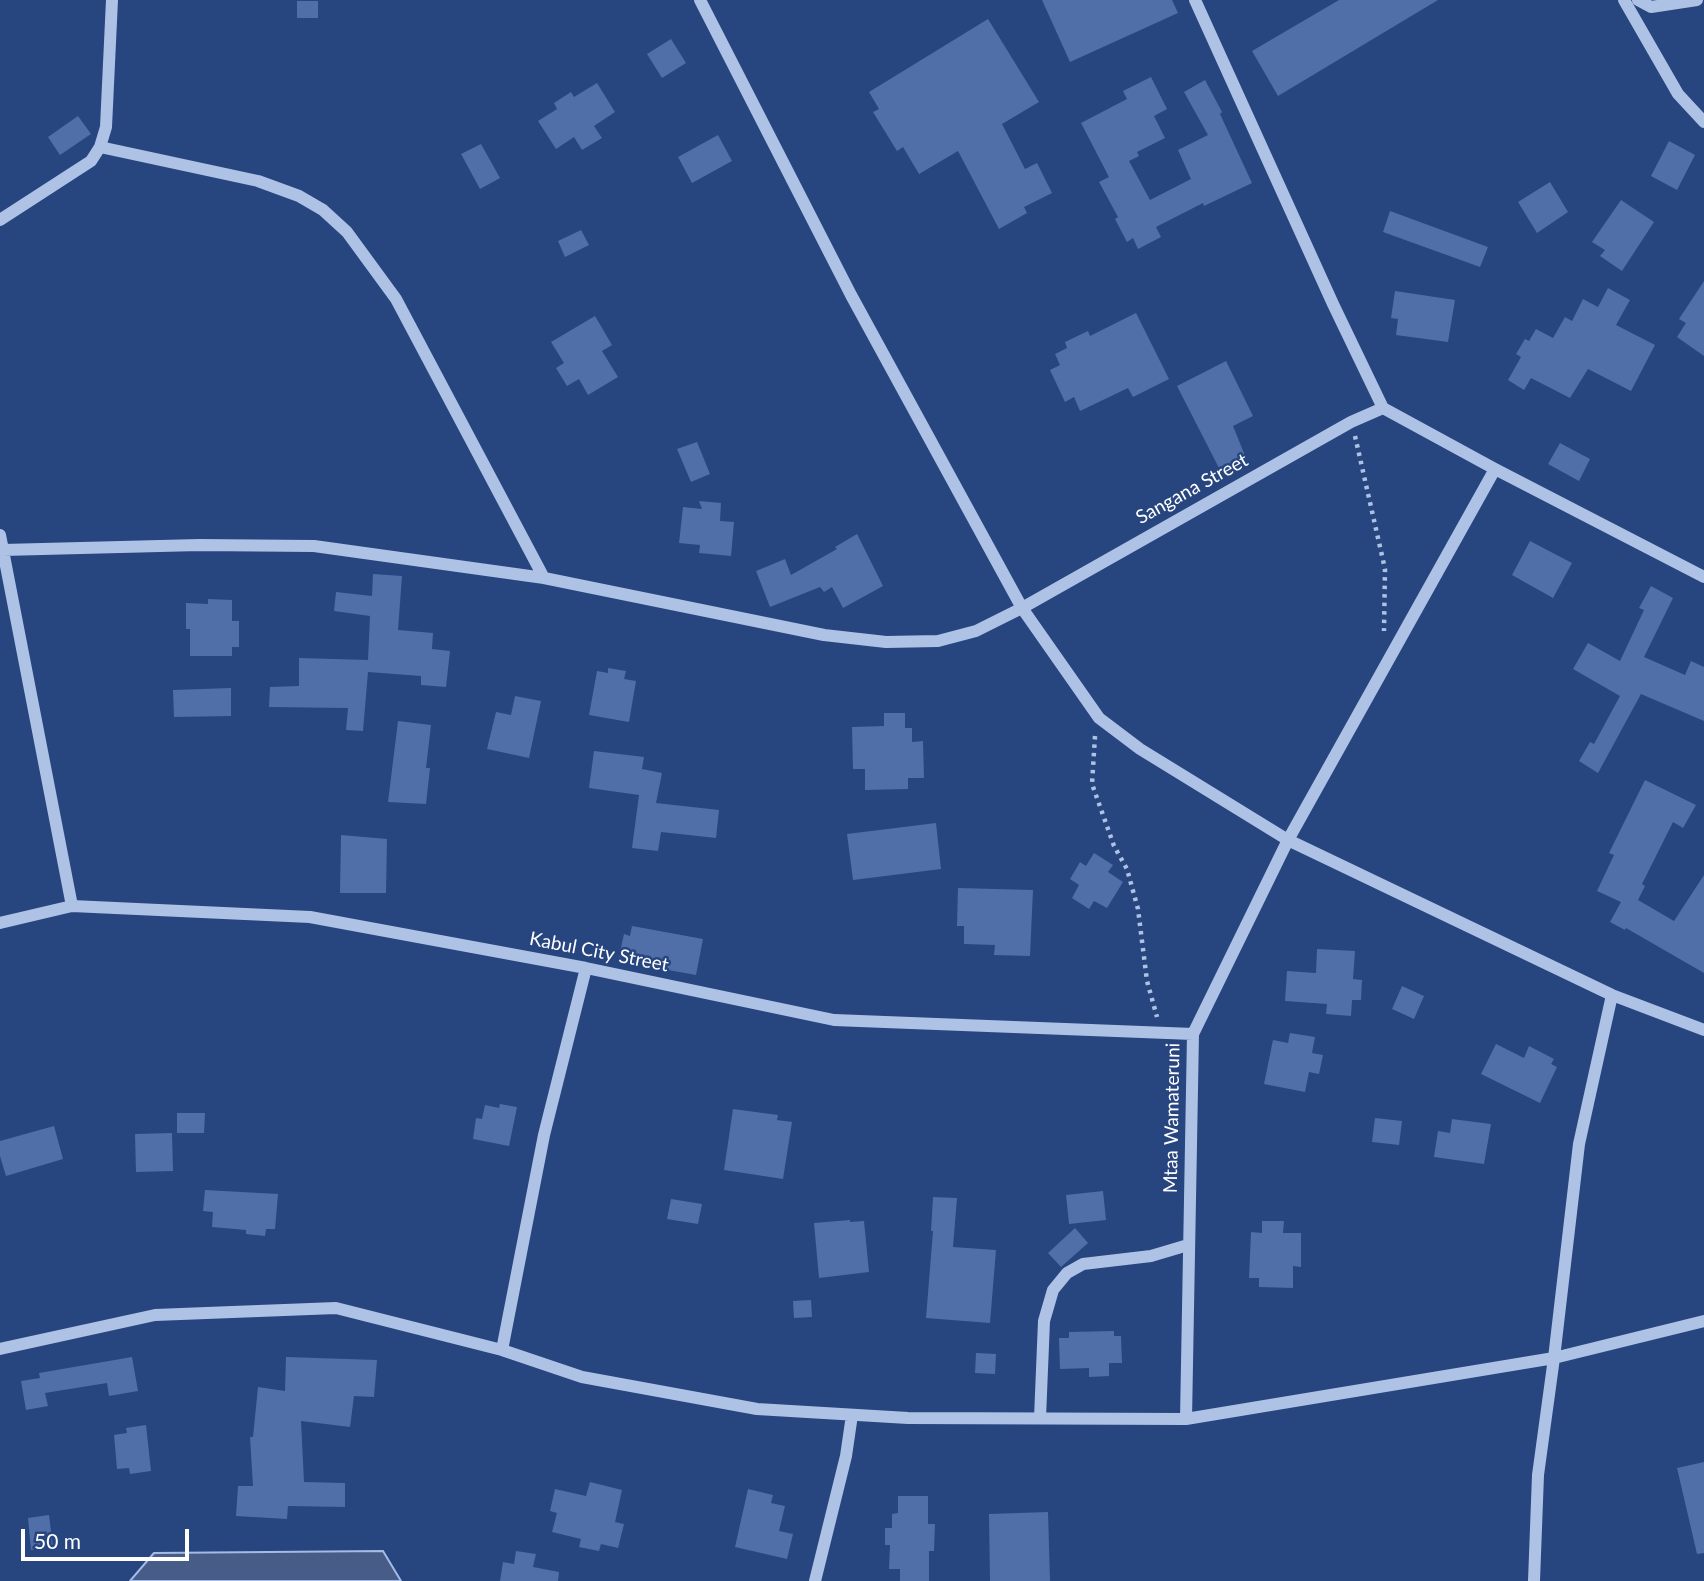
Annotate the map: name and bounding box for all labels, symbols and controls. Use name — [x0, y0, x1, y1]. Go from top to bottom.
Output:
street label: Sangana Street — [1132, 449, 1252, 529]
street label: Kabul City Street — [527, 927, 671, 977]
street label: Mtaa Wamateruni — [1159, 1043, 1185, 1193]
scale bar — [24, 1514, 192, 1558]
text: 50 m — [34, 1528, 81, 1553]

